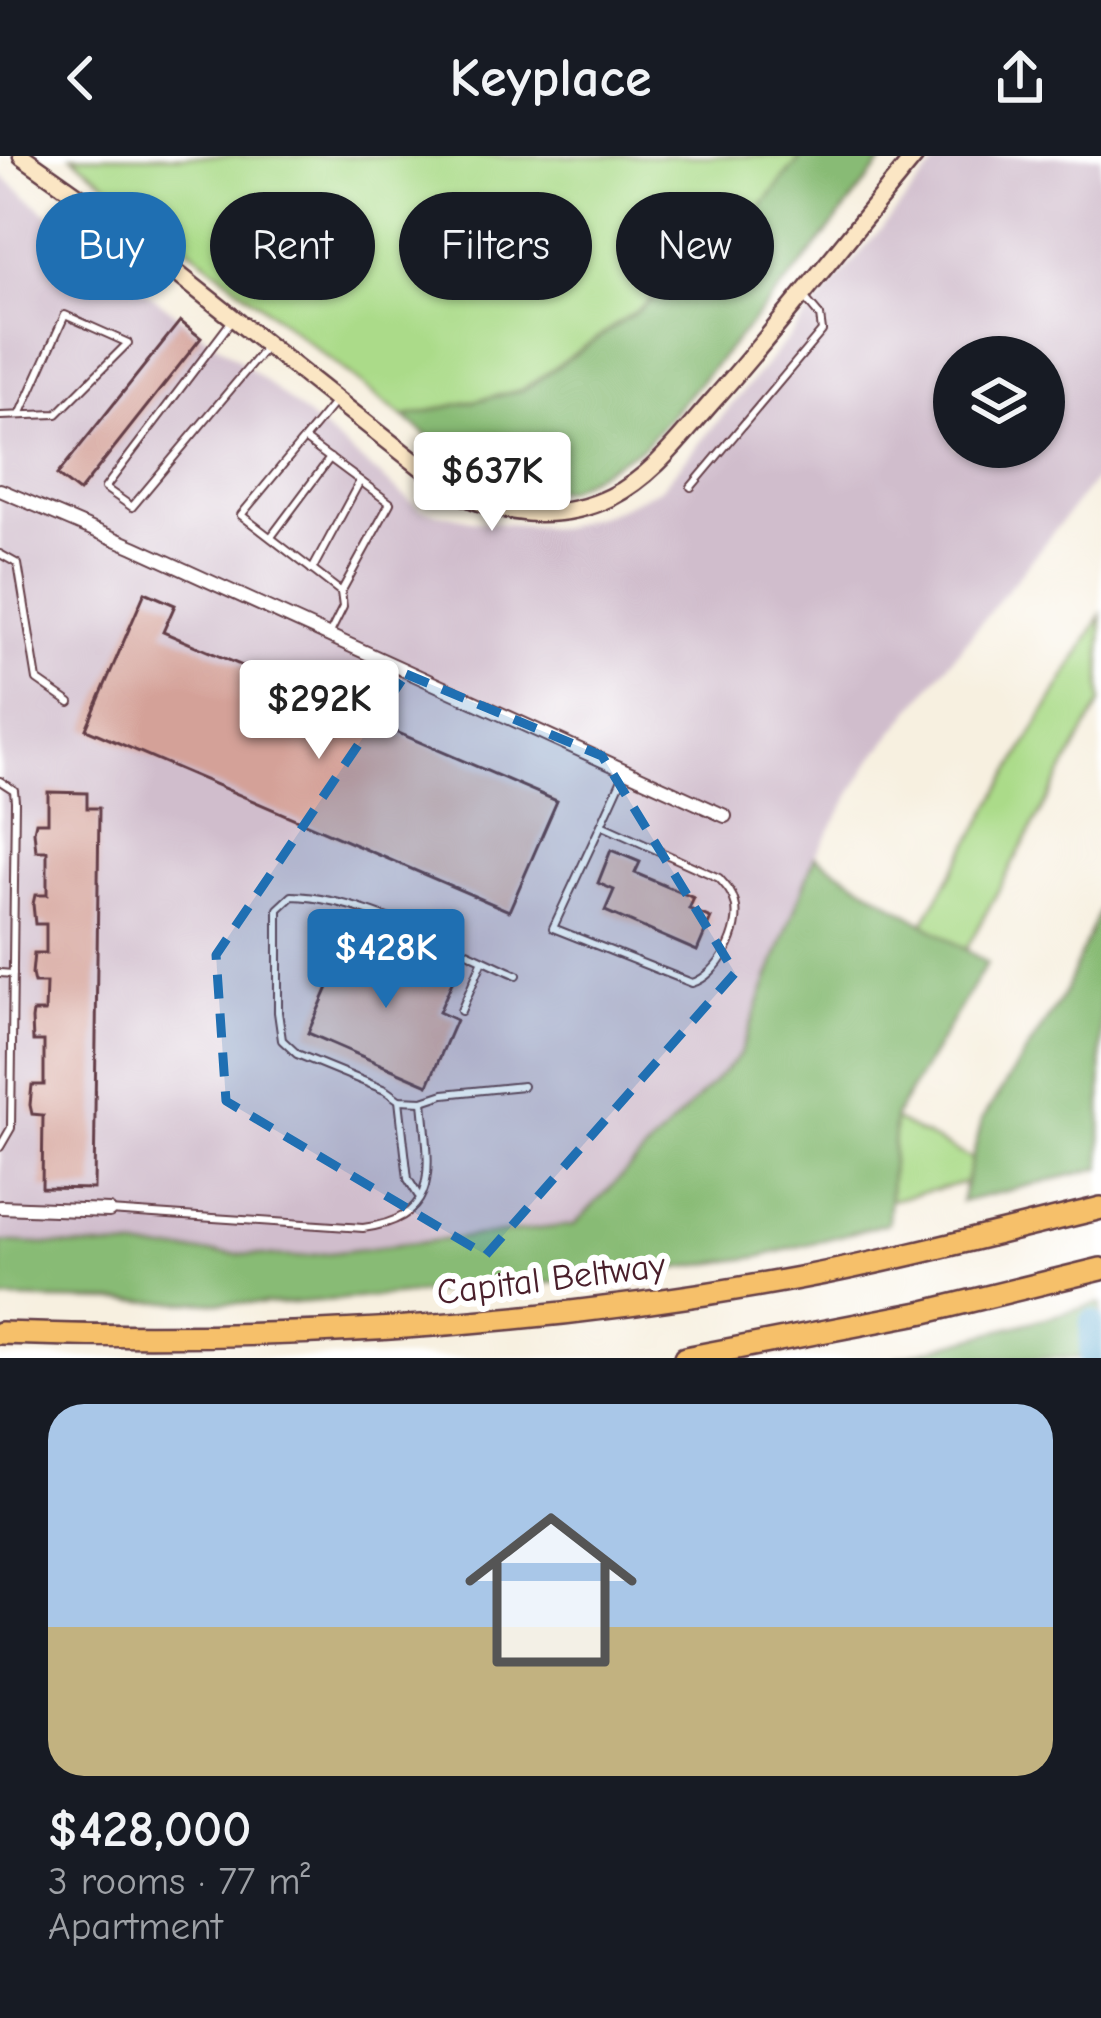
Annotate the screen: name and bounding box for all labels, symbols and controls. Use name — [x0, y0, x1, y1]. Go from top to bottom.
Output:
icon: back — [48, 45, 114, 111]
icon: share — [987, 45, 1053, 111]
text: Keyplace — [450, 47, 651, 110]
chip: Buy — [36, 192, 186, 300]
chip: Rent — [210, 192, 375, 300]
chip: Filters — [399, 192, 592, 300]
chip: New — [616, 192, 774, 300]
map controls — [933, 336, 1065, 468]
button: layers — [933, 336, 1065, 468]
pin: $637K — [408, 432, 576, 534]
text: $637K — [441, 448, 543, 493]
pin: $292K — [235, 660, 403, 762]
text: $292K — [267, 676, 371, 721]
pin: $428K — [302, 909, 470, 1011]
text: $428K — [334, 925, 438, 970]
street label: Capital Beltway — [434, 1245, 668, 1313]
icon: home — [443, 1482, 659, 1698]
text: $428,000 — [48, 1800, 251, 1859]
text: 3 rooms · 77 m² — [48, 1859, 310, 1904]
text: Apartment — [48, 1904, 223, 1949]

